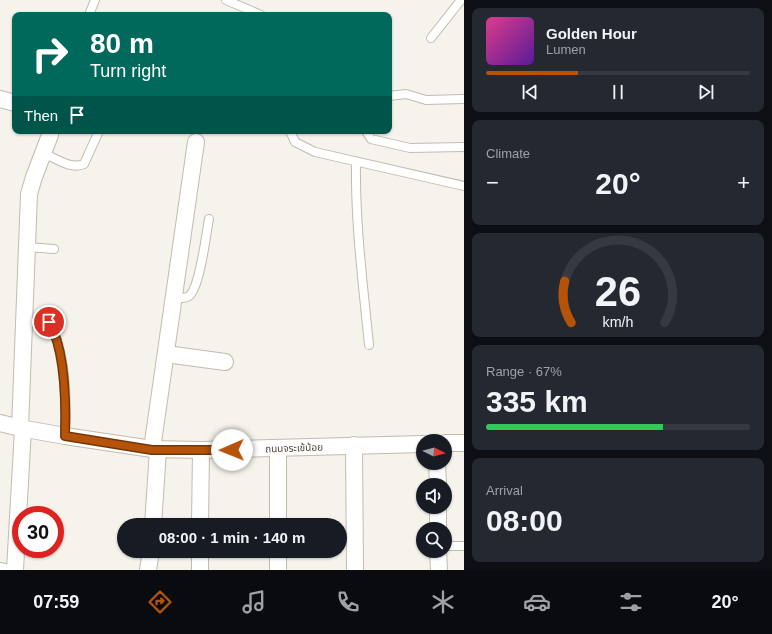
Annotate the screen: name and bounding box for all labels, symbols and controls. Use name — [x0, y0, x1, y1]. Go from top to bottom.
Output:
text: Golden Hour — [546, 25, 637, 42]
icon: right — [24, 28, 76, 80]
text: 80 m — [90, 28, 154, 59]
text: Lumen — [546, 42, 586, 57]
text: Turn right — [90, 61, 166, 81]
icon: previous — [519, 81, 541, 103]
icon: pause — [607, 81, 629, 103]
icon: next — [695, 81, 717, 103]
icon: arrive — [66, 104, 88, 126]
text: Then — [24, 107, 58, 124]
text: Climate — [486, 146, 530, 161]
text: 20° — [595, 167, 641, 200]
text: − — [486, 170, 499, 195]
text: + — [737, 170, 750, 195]
text: 26 — [595, 268, 641, 315]
pin — [32, 305, 66, 339]
icon: arrive — [38, 311, 60, 333]
text: km/h — [603, 314, 634, 330]
text: Range · 67% — [486, 364, 562, 379]
text: 335 km — [486, 385, 588, 418]
position arrow — [211, 429, 253, 471]
north arrow — [416, 434, 452, 470]
map controls — [416, 434, 452, 558]
street label: ถนนจระเข้น้อย — [265, 441, 323, 455]
button: sound — [416, 478, 452, 514]
text: Arrival — [486, 483, 523, 498]
text: 08:00 — [486, 504, 563, 537]
speed limit sign: 30 — [12, 506, 64, 558]
button: search — [416, 522, 452, 558]
text: 08:00 · 1 min · 140 m — [159, 529, 305, 546]
icon: directions — [146, 588, 174, 616]
icon: music — [240, 588, 268, 616]
icon: phone — [334, 588, 362, 616]
icon: climate — [429, 588, 457, 616]
icon: car — [523, 588, 551, 616]
icon: filters — [617, 588, 645, 616]
text: 07:59 — [33, 592, 79, 612]
text: 20° — [712, 592, 739, 612]

